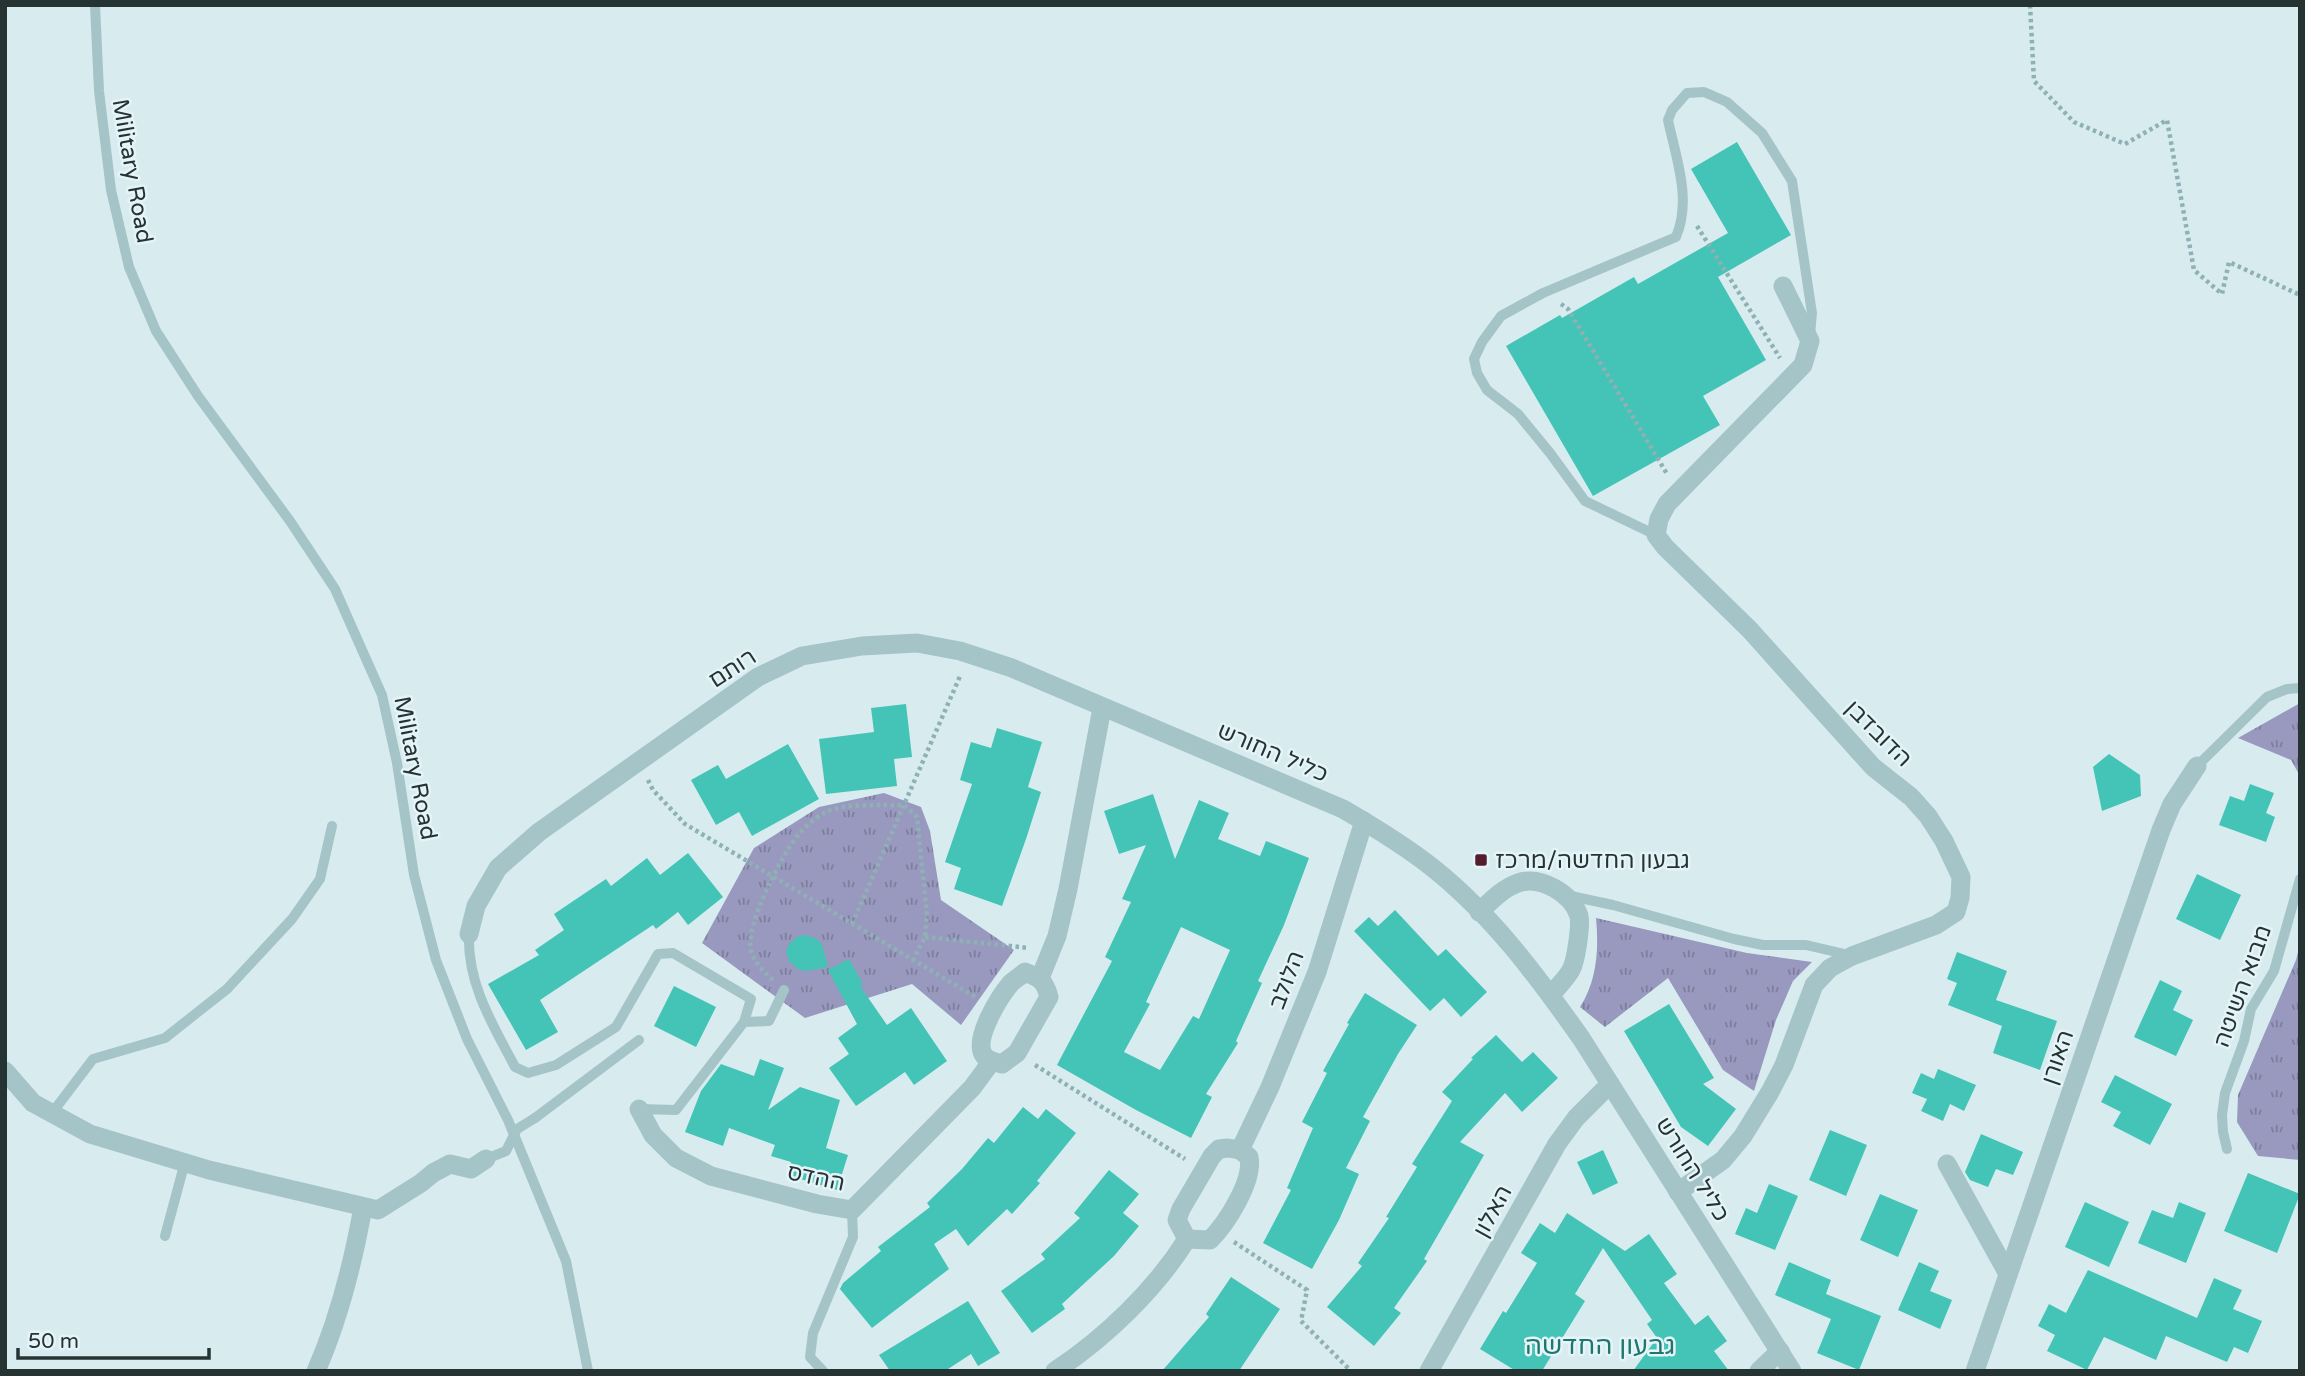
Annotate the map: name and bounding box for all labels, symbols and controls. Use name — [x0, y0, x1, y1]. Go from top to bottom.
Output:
street label: Military Road — [106, 97, 158, 245]
street label: רותם — [704, 643, 762, 694]
street label: Military Road — [387, 694, 443, 842]
street label: הדובדבן — [1839, 695, 1917, 773]
street label: כליל החורש — [1213, 717, 1332, 789]
place label: גבעון החדשה/מרכז — [1495, 847, 1690, 875]
marker: גבעון החדשה/מרכז — [1473, 852, 1489, 868]
street label: מבוא השיטה — [2208, 921, 2278, 1051]
street label: הלולב — [1263, 947, 1311, 1014]
street label: האורן — [2036, 1026, 2080, 1088]
street label: כליל החורש — [1649, 1112, 1735, 1227]
street label: ההדס — [784, 1158, 847, 1198]
street label: האלון — [1467, 1181, 1518, 1242]
scale bar — [18, 1316, 208, 1360]
text: 50 m — [28, 1329, 79, 1354]
district label: גבעון החדשה — [1525, 1330, 1675, 1361]

